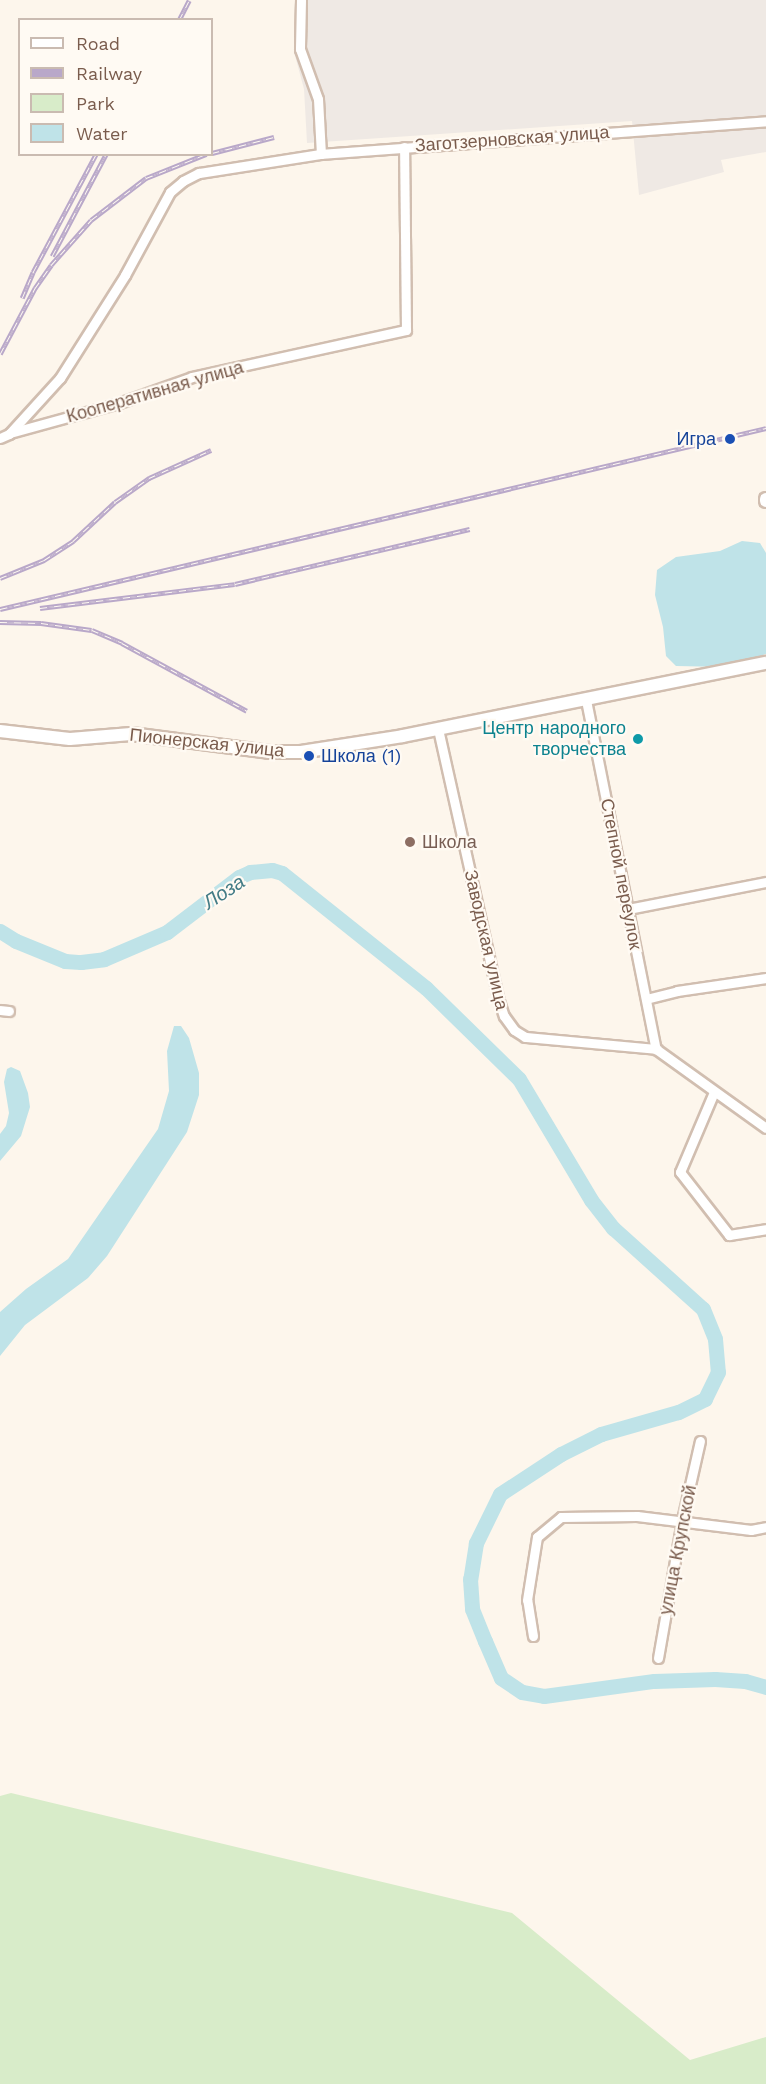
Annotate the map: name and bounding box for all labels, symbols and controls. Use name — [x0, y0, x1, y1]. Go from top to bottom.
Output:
legend — [18, 18, 213, 156]
text: Road — [76, 33, 120, 54]
text: Railway — [76, 63, 142, 84]
text: Park — [76, 93, 115, 114]
street label: Заготзерновская улица — [414, 121, 610, 157]
text: Water — [76, 123, 128, 144]
street label: Кооперативная улица — [64, 356, 246, 428]
place label: Игра — [676, 428, 716, 450]
marker: Игра — [721, 430, 739, 448]
place label: Центр народного творчества — [482, 718, 626, 760]
street label: Пионерская улица — [128, 724, 286, 762]
marker: Центр народного творчества — [631, 732, 645, 746]
place label: Школа (1) — [321, 745, 401, 767]
marker: Школа (1) — [302, 749, 316, 763]
street label: Степной переулок — [596, 796, 646, 952]
place label: Школа — [422, 831, 477, 853]
marker: Школа — [403, 835, 417, 849]
street label: Заводская улица — [459, 868, 513, 1012]
water label: Лоза — [199, 870, 249, 914]
street label: улица Крупской — [655, 1483, 701, 1617]

